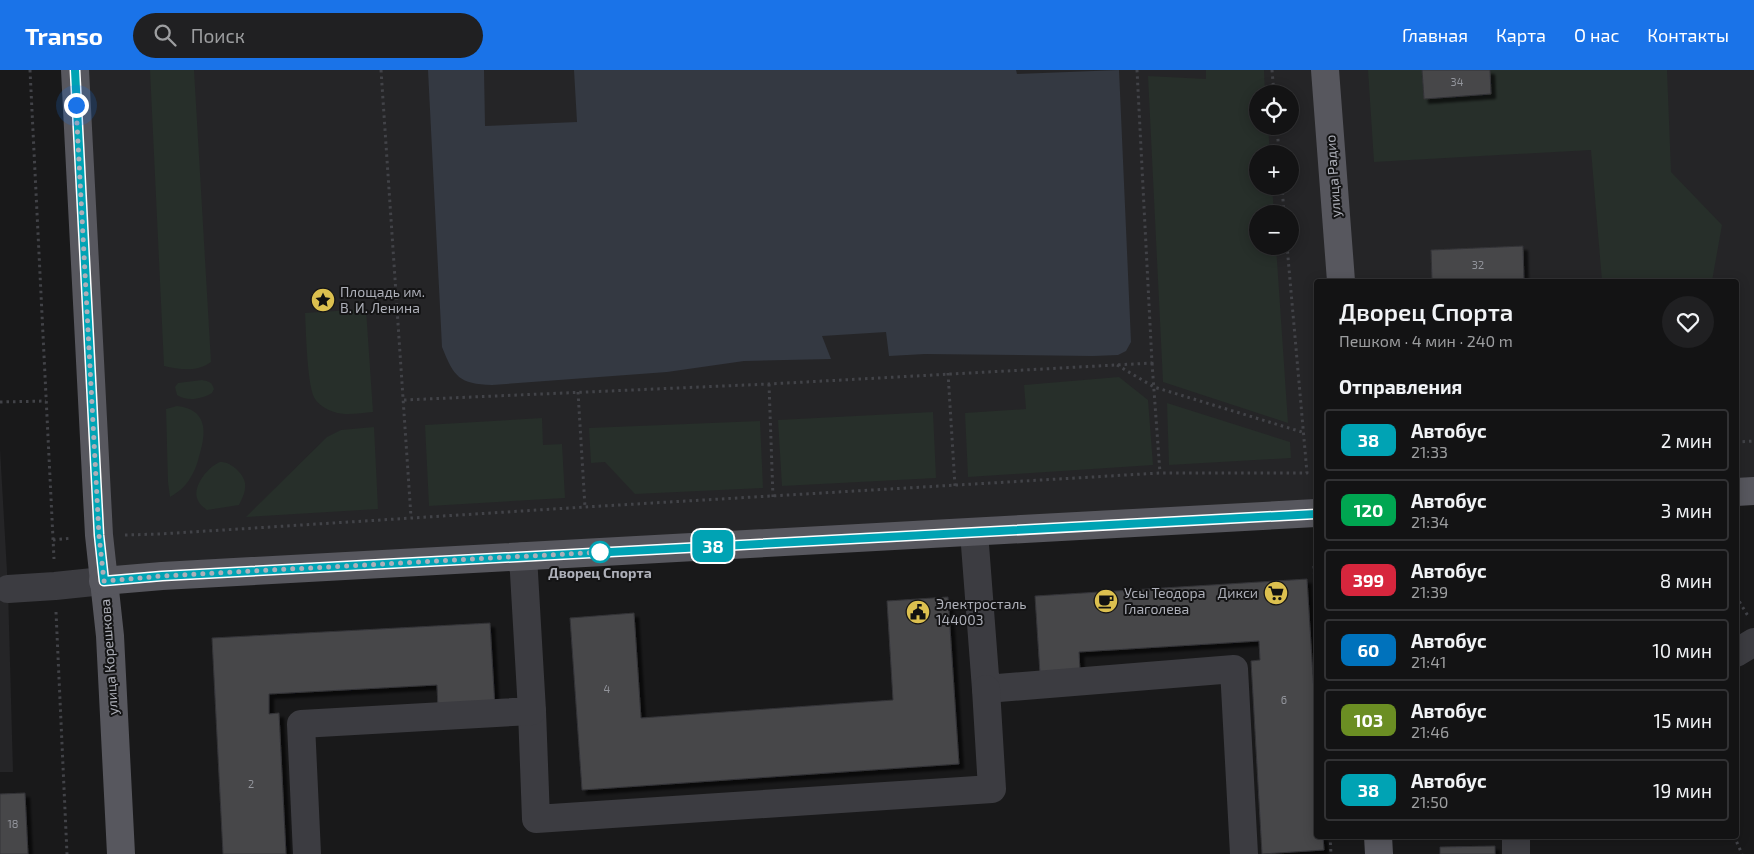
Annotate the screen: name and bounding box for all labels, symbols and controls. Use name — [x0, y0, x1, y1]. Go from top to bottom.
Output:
search box — [133, 13, 483, 58]
text: Transo — [25, 21, 103, 50]
icon: search — [151, 21, 179, 49]
text: Поиск — [191, 24, 245, 47]
text: Главная — [1402, 24, 1468, 46]
text: Карта — [1496, 24, 1546, 46]
text: О нас — [1574, 24, 1619, 46]
text: Контакты — [1647, 24, 1729, 46]
house number: 34 — [1451, 75, 1464, 88]
map controls — [1249, 85, 1299, 255]
button: locate — [1249, 85, 1299, 135]
your location — [64, 93, 89, 118]
street label: улица Радио — [1321, 134, 1344, 218]
button: + — [1249, 145, 1299, 195]
button: − — [1249, 205, 1299, 255]
house number: 32 — [1472, 258, 1484, 271]
place label: Площадь им. В. И. Ленина — [340, 283, 425, 316]
place icon: Площадь им. В. И. Ленина — [310, 287, 336, 313]
button: heart — [1662, 296, 1714, 348]
text: Дворец Спорта — [1339, 297, 1513, 326]
text: Пешком · 4 мин · 240 m — [1339, 331, 1513, 350]
text: Отправления — [1339, 375, 1462, 398]
text: Автобус — [1411, 419, 1487, 442]
text: 38 — [1358, 429, 1379, 451]
text: 2 мин — [1661, 429, 1712, 452]
text: 21:33 — [1411, 442, 1448, 461]
text: Автобус — [1411, 489, 1487, 512]
text: 120 — [1354, 499, 1383, 521]
text: 3 мин — [1661, 499, 1712, 522]
text: 21:34 — [1411, 512, 1449, 531]
line badge: 38 — [690, 530, 736, 562]
text: 38 — [702, 535, 724, 557]
marker: Дворец Спорта — [589, 541, 611, 563]
text: Автобус — [1411, 559, 1487, 582]
place label: Дворец Спорта — [548, 564, 652, 581]
text: 399 — [1353, 569, 1384, 591]
text: 8 мин — [1660, 569, 1712, 592]
supermarket icon: Дикси — [1263, 580, 1289, 606]
text: 21:39 — [1411, 582, 1448, 601]
place label: Усы Теодора Глаголева — [1124, 584, 1205, 617]
place label: Дикси — [1218, 584, 1258, 601]
cafe icon: Усы Теодора Глаголева — [1093, 588, 1119, 614]
place label: Электросталь 144003 — [936, 595, 1026, 628]
street label: улица Корешкова — [96, 598, 121, 716]
public building icon: Электросталь 144003 — [905, 599, 931, 625]
text: Автобус — [1411, 629, 1487, 652]
text: 60 — [1358, 639, 1379, 661]
text: 10 мин — [1652, 639, 1712, 662]
text: 21:41 — [1411, 652, 1446, 671]
house number: 4 — [604, 682, 611, 695]
house number: 6 — [1281, 693, 1287, 706]
text: Автобус — [1411, 699, 1487, 722]
text: 103 — [1354, 709, 1383, 731]
text: 15 мин — [1654, 709, 1712, 732]
text: 21:46 — [1411, 722, 1449, 741]
text: Автобус — [1411, 769, 1487, 792]
house number: 2 — [248, 777, 254, 790]
text: 38 — [1358, 779, 1379, 801]
text: 19 мин — [1653, 779, 1712, 802]
text: 21:50 — [1411, 792, 1448, 811]
house number: 18 — [7, 817, 19, 830]

